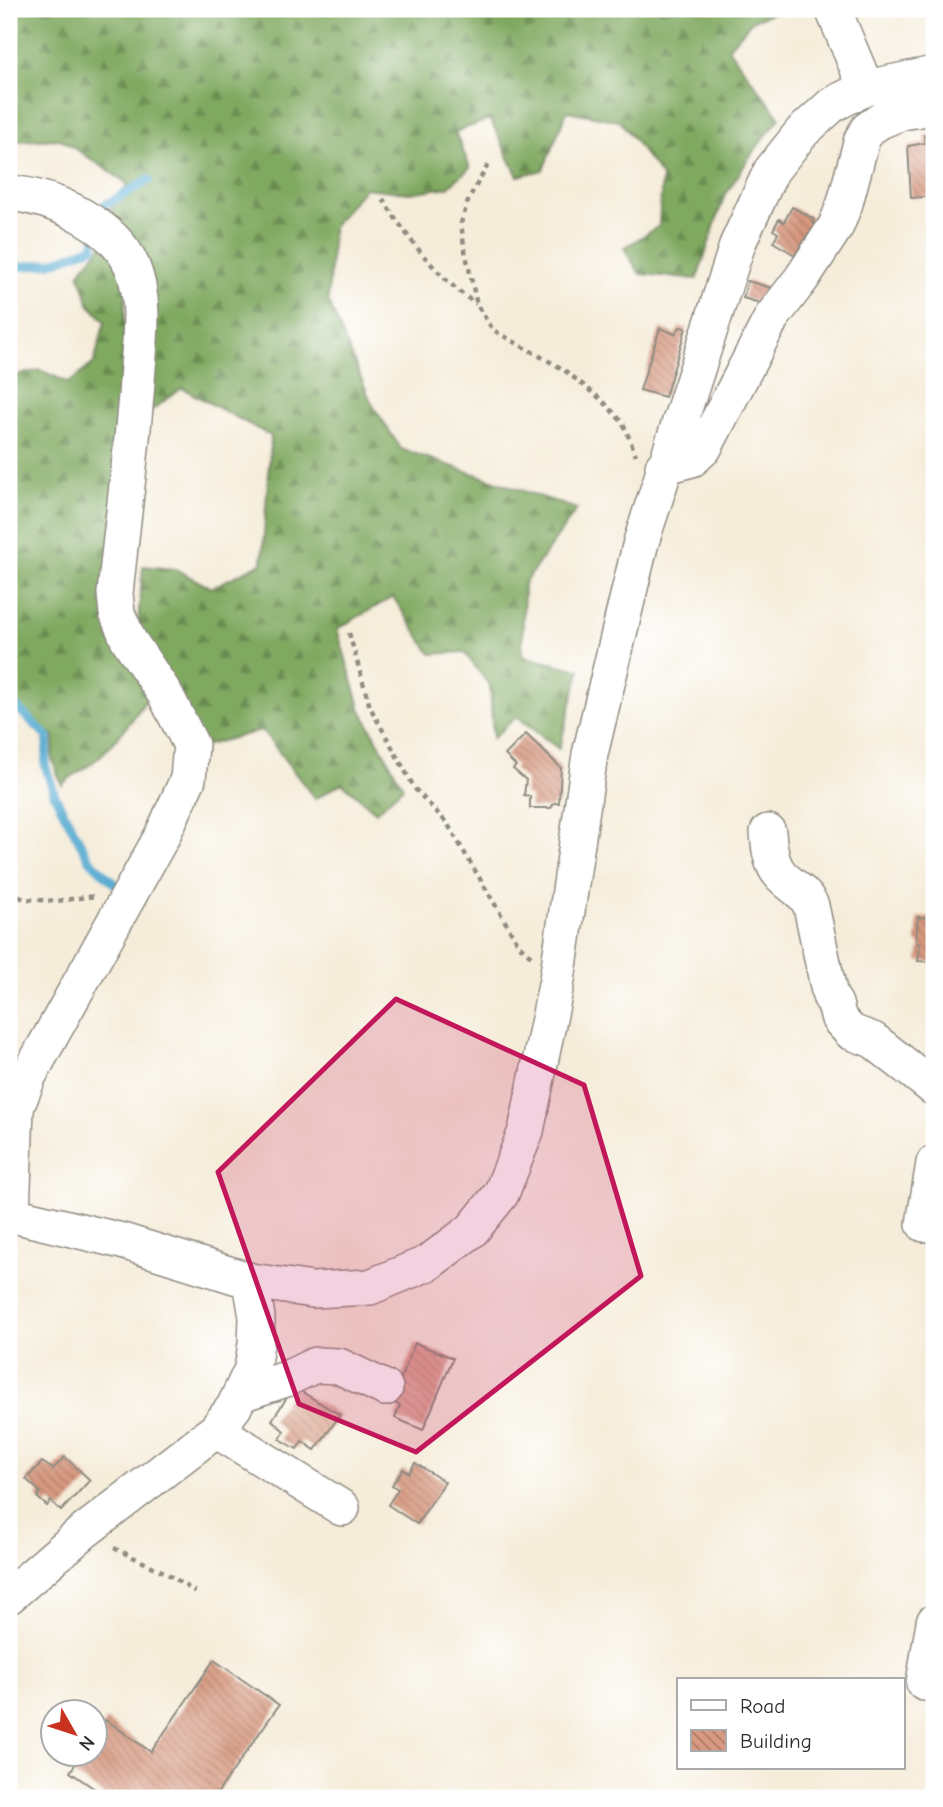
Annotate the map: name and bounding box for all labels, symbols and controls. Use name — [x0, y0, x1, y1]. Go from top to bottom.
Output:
legend — [677, 1678, 904, 1769]
text: Road — [740, 1694, 785, 1718]
north arrow — [38, 1699, 108, 1769]
text: Building — [740, 1729, 812, 1753]
text: N — [74, 1731, 99, 1755]

